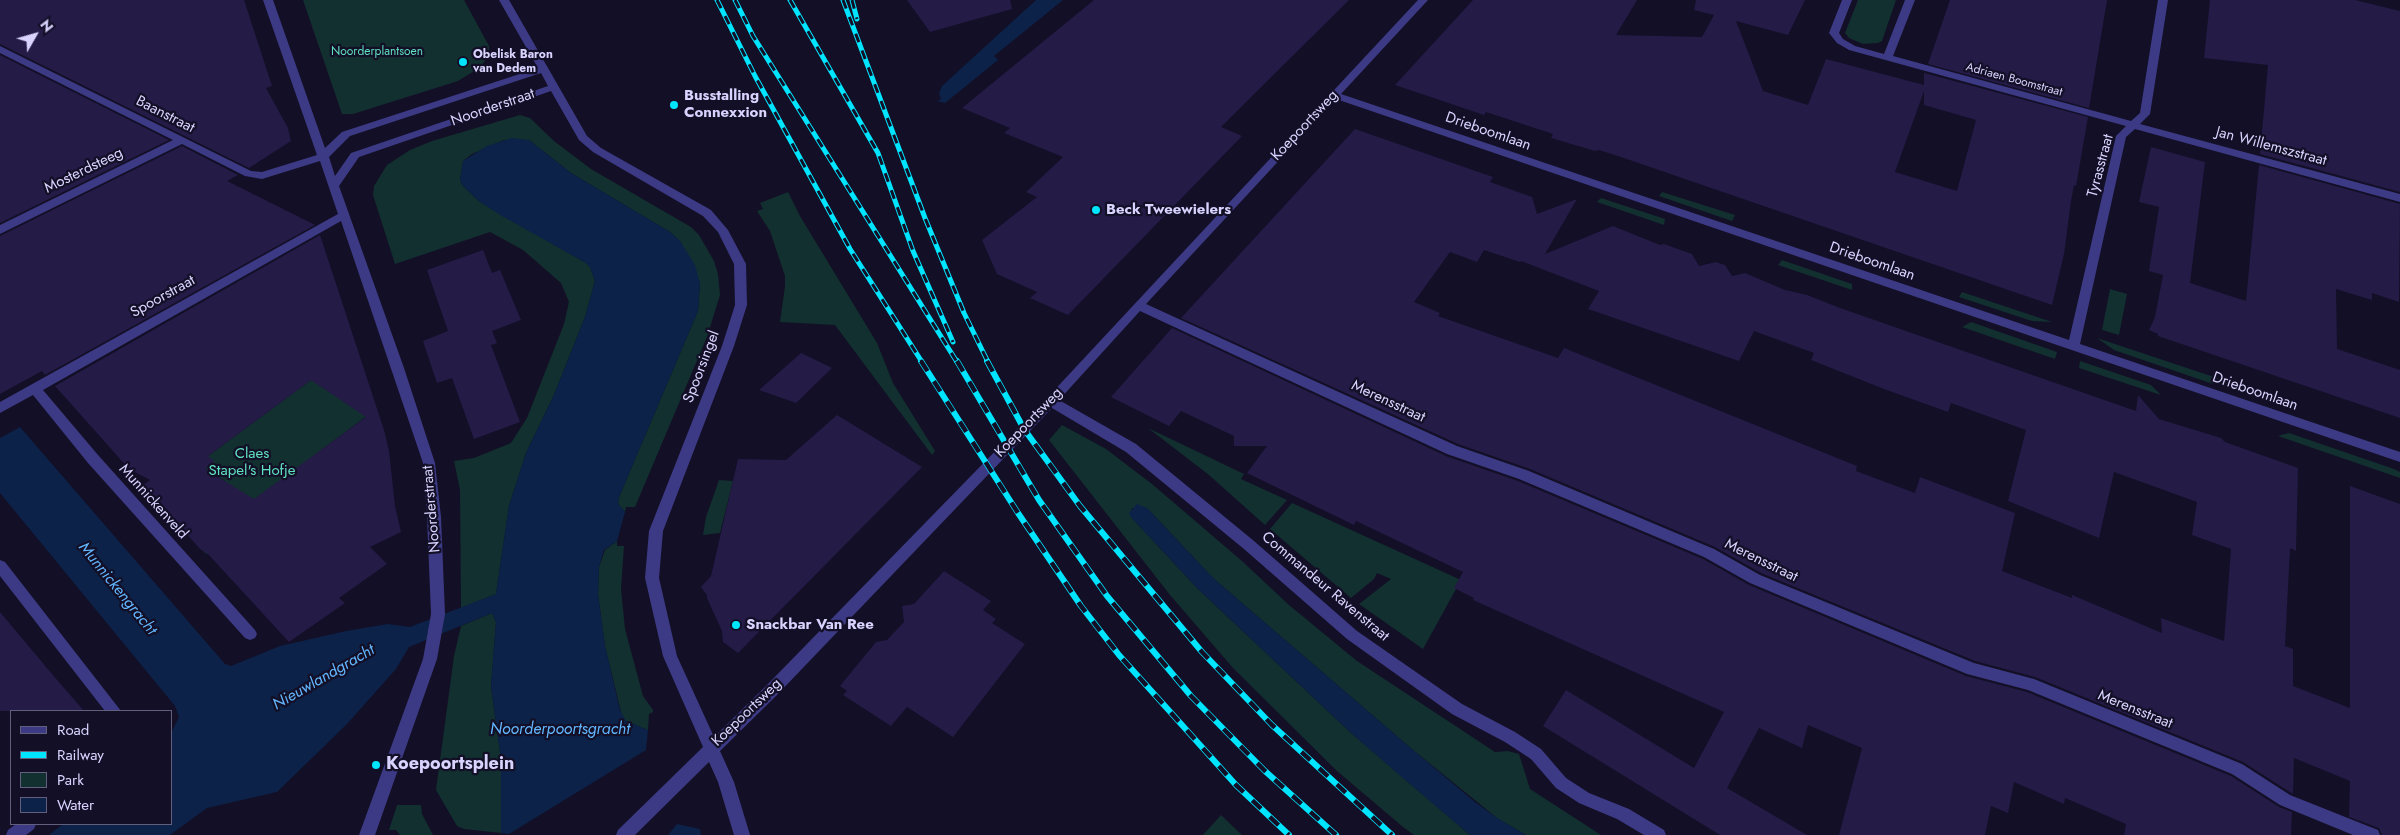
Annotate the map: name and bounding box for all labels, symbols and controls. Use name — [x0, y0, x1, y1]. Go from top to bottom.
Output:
north arrow — [10, 10, 60, 60]
text: N — [36, 15, 58, 36]
park label: Noorderplantsoen — [331, 45, 423, 59]
place label: Obelisk Baron van Dedem — [473, 48, 553, 76]
marker: Obelisk Baron van Dedem — [457, 56, 469, 68]
street label: Adriaen Boomstraat — [1964, 60, 2064, 100]
street label: Noorderstraat — [449, 85, 537, 131]
place label: Busstalling Connexxion — [684, 87, 767, 122]
street label: Koepoortsweg — [1268, 87, 1342, 165]
street label: Baanstraat — [133, 93, 197, 137]
marker: Busstalling Connexxion — [668, 99, 680, 111]
street label: Drieboomlaan — [1443, 109, 1533, 155]
street label: Jan Willemszstraat — [2214, 124, 2328, 170]
street label: Tyrasstraat — [2084, 133, 2118, 199]
street label: Mosterdsteeg — [42, 144, 126, 198]
place label: Beck Tweewielers — [1106, 201, 1231, 219]
marker: Beck Tweewielers — [1090, 204, 1102, 216]
street label: Drieboomlaan — [1827, 239, 1917, 285]
street label: Spoorstraat — [128, 272, 198, 322]
street label: Spoorsingel — [680, 328, 724, 406]
street label: Drieboomlaan — [2210, 369, 2300, 415]
street label: Merensstraat — [1348, 377, 1428, 427]
street label: Koepoortsweg — [991, 384, 1067, 462]
park label: Claes Stapel's Hofje — [209, 445, 295, 480]
street label: Munnickenveld — [115, 461, 191, 543]
street label: Noorderstraat — [419, 465, 445, 553]
street label: Commandeur Ravenstraat — [1258, 528, 1392, 646]
street label: Merensstraat — [1721, 536, 1801, 586]
water label: Munnickengracht — [74, 539, 160, 639]
place label: Snackbar Van Ree — [746, 616, 874, 634]
marker: Snackbar Van Ree — [730, 619, 742, 631]
water label: Nieuwlandgracht — [270, 641, 378, 715]
street label: Koepoortsweg — [708, 675, 786, 751]
street label: Merensstraat — [2095, 687, 2175, 733]
legend — [10, 710, 172, 825]
text: Road — [57, 719, 89, 741]
water label: Noorderpoortsgracht — [490, 720, 630, 740]
text: Railway — [57, 744, 104, 766]
place label: Koepoortsplein — [386, 754, 514, 776]
marker: Koepoortsplein — [370, 759, 382, 771]
text: Park — [57, 769, 84, 791]
text: Water — [57, 794, 94, 816]

